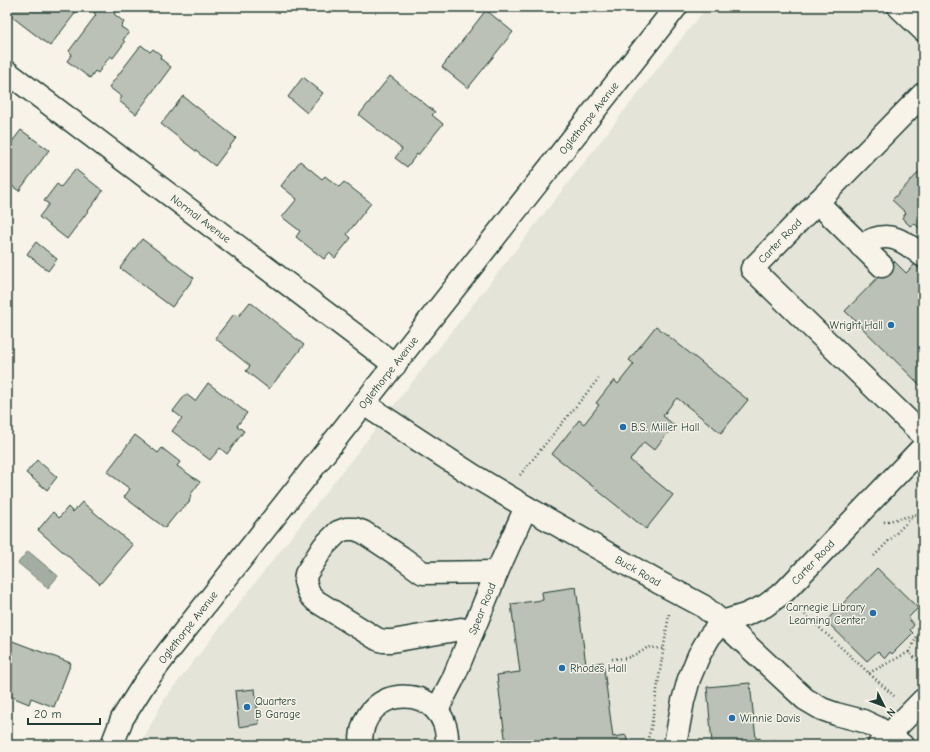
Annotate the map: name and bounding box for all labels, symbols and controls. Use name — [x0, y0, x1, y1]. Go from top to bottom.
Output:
street label: Oglethorpe Avenue — [556, 79, 621, 157]
street label: Normal Avenue — [168, 192, 234, 246]
street label: Carter Road — [756, 216, 805, 266]
place label: Wright Hall — [830, 319, 883, 332]
marker: Wright Hall — [886, 320, 896, 330]
street label: Oglethorpe Avenue — [356, 333, 421, 411]
place label: B.S. Miller Hall — [631, 421, 699, 434]
marker: B.S. Miller Hall — [618, 422, 628, 432]
street label: Carter Road — [788, 537, 837, 587]
street label: Buck Road — [613, 553, 663, 589]
street label: Spear Road — [465, 581, 498, 637]
street label: Oglethorpe Avenue — [155, 588, 221, 666]
place label: Carnegie Library Learning Center — [786, 601, 866, 627]
marker: Carnegie Library Learning Center — [868, 608, 878, 618]
place label: Rhodes Hall — [570, 662, 626, 675]
marker: Rhodes Hall — [557, 663, 567, 673]
north arrow — [864, 686, 904, 726]
place label: Quarters B Garage — [255, 695, 301, 721]
scale bar — [28, 700, 100, 726]
marker: Quarters B Garage — [242, 702, 252, 712]
text: N — [884, 705, 898, 719]
text: 20 m — [34, 707, 62, 721]
place label: Winnie Davis — [740, 712, 801, 725]
marker: Winnie Davis — [727, 713, 737, 723]

